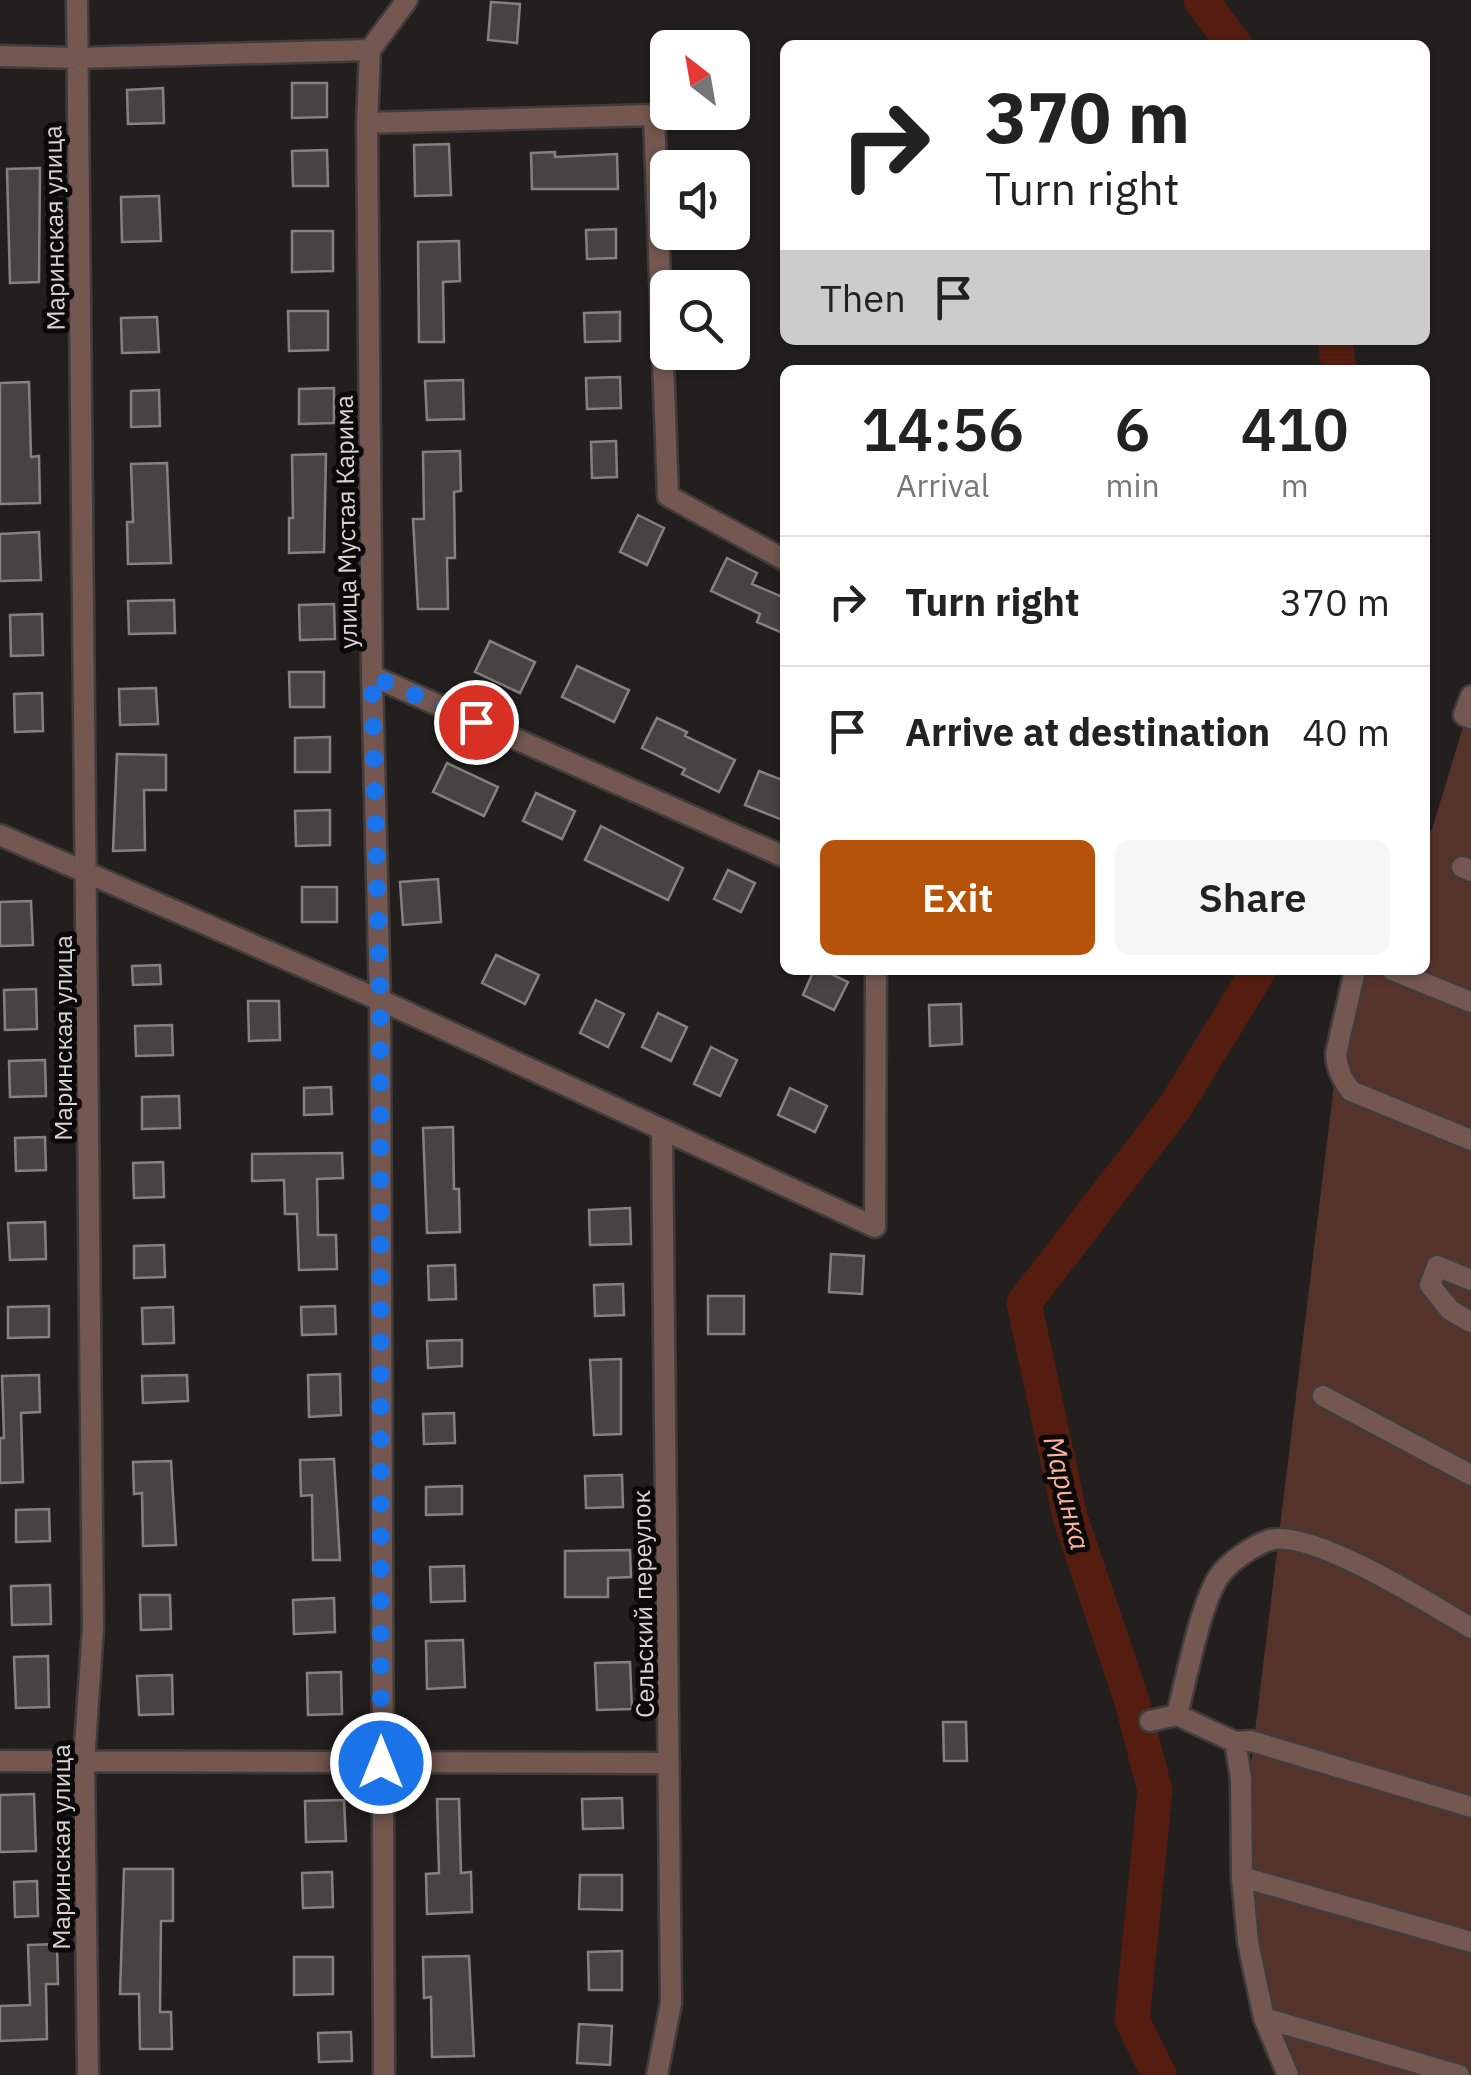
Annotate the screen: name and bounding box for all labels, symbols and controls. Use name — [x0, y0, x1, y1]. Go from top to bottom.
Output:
north arrow — [650, 30, 750, 130]
map controls — [650, 30, 750, 370]
text: 370 m — [985, 71, 1190, 162]
icon: right — [820, 80, 950, 210]
street label: Маринская улица — [35, 125, 72, 331]
button: sound — [650, 150, 750, 250]
text: Turn right — [985, 159, 1180, 217]
button: search — [650, 270, 750, 370]
icon: arrive — [926, 270, 981, 325]
text: Then — [820, 273, 906, 322]
text: 14:56 — [861, 389, 1024, 468]
text: 6 — [1115, 389, 1151, 468]
text: 410 — [1241, 389, 1349, 468]
street label: улица Мустая Карима — [327, 395, 364, 649]
text: Arrival — [896, 464, 989, 506]
text: min — [1105, 464, 1160, 506]
text: m — [1281, 464, 1309, 506]
icon: right — [820, 574, 875, 629]
text: Turn right — [905, 577, 1080, 626]
text: 370 m — [1279, 577, 1390, 626]
pin — [434, 680, 519, 765]
icon: arrive — [449, 695, 504, 750]
icon: arrive — [820, 704, 875, 759]
text: Arrive at destination — [905, 707, 1270, 756]
text: 40 m — [1302, 707, 1390, 756]
button: Exit — [820, 840, 1095, 955]
button: Share — [1115, 840, 1390, 955]
street label: Маринская улица — [46, 935, 79, 1141]
water label: Маринка — [1035, 1432, 1100, 1554]
street label: Сельский переулок — [624, 1490, 661, 1718]
position arrow — [329, 1711, 433, 1815]
street label: Маринская улица — [44, 1744, 77, 1950]

